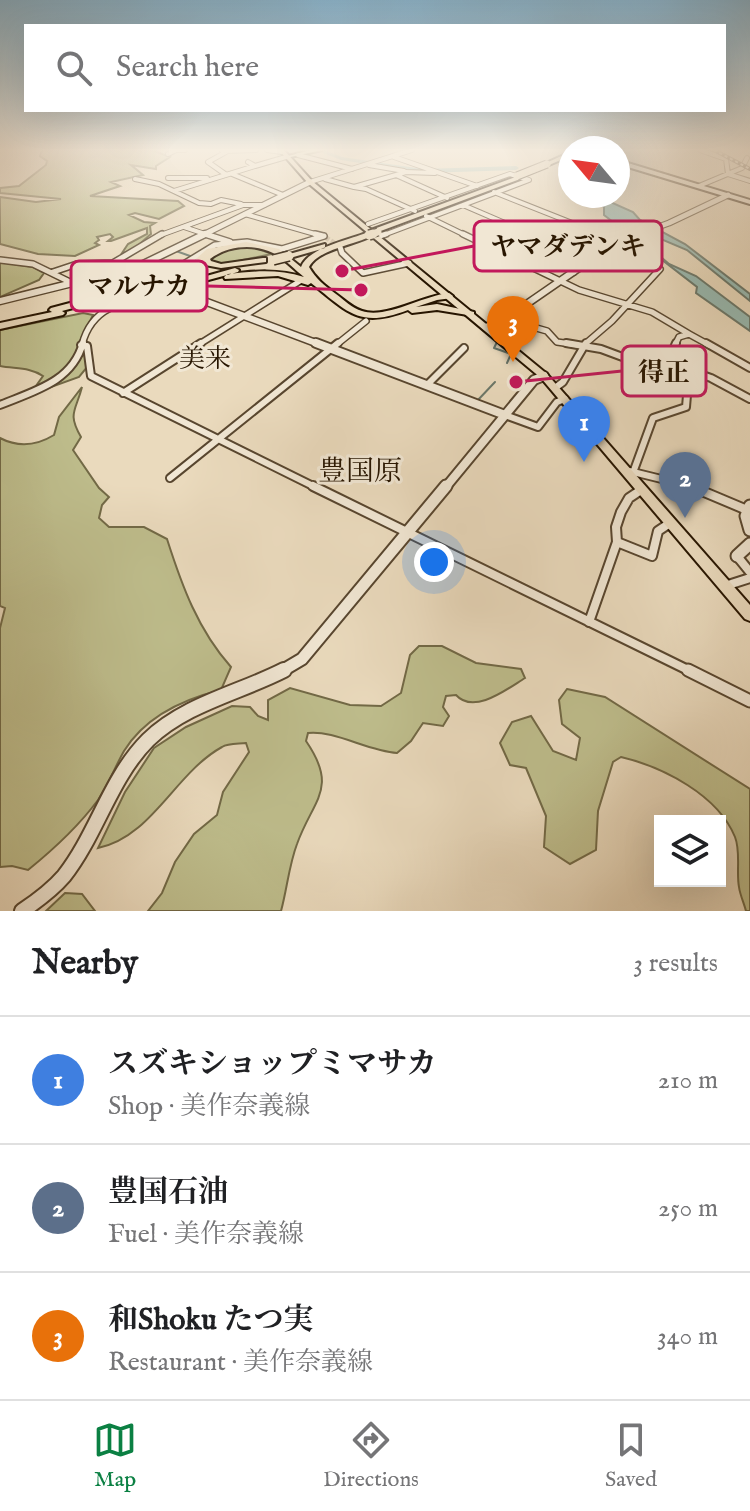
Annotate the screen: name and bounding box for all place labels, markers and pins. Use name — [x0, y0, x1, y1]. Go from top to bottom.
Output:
callout: ヤマダデンキ — [474, 221, 662, 271]
callout: マルナカ — [71, 261, 207, 311]
pin: 3 — [487, 296, 539, 362]
callout: 得正 — [622, 346, 706, 396]
pin: 1 — [558, 396, 610, 462]
pin: 2 — [659, 452, 711, 518]

